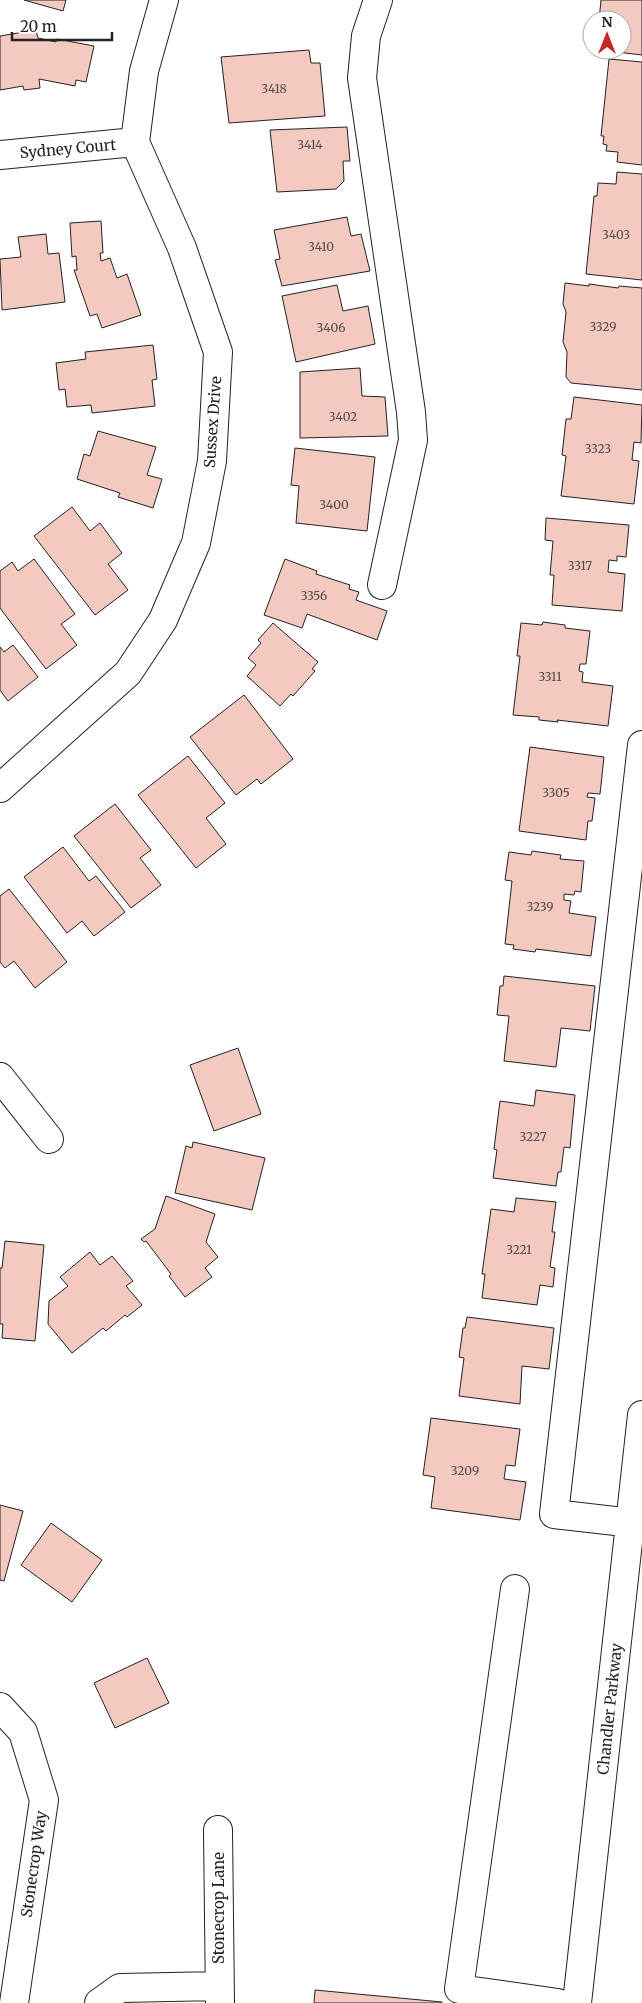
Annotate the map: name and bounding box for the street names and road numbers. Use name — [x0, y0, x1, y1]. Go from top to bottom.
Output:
street label: Sydney Court — [19, 135, 117, 162]
street label: Sussex Drive — [200, 375, 225, 469]
street label: Chandler Parkway — [593, 1642, 626, 1776]
street label: Stonecrop Way — [17, 1809, 50, 1918]
street label: Stonecrop Lane — [209, 1852, 228, 1964]

